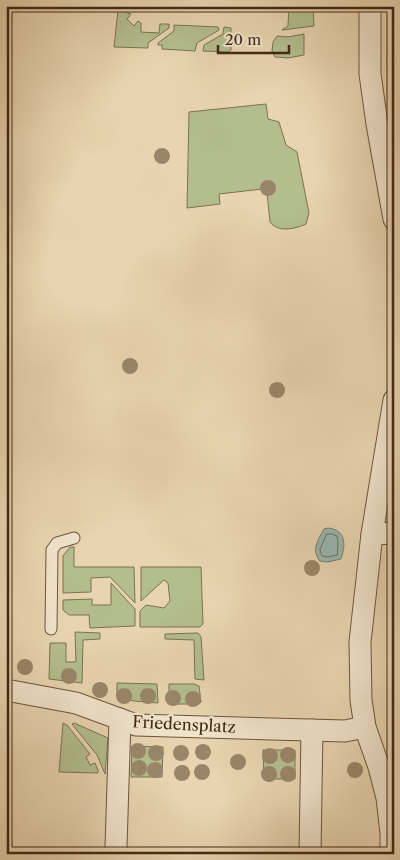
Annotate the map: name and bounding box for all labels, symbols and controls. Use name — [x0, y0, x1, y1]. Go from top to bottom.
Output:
scale bar — [218, 22, 289, 54]
text: 20 m — [225, 30, 261, 49]
street label: Friedensplatz — [132, 711, 236, 737]

